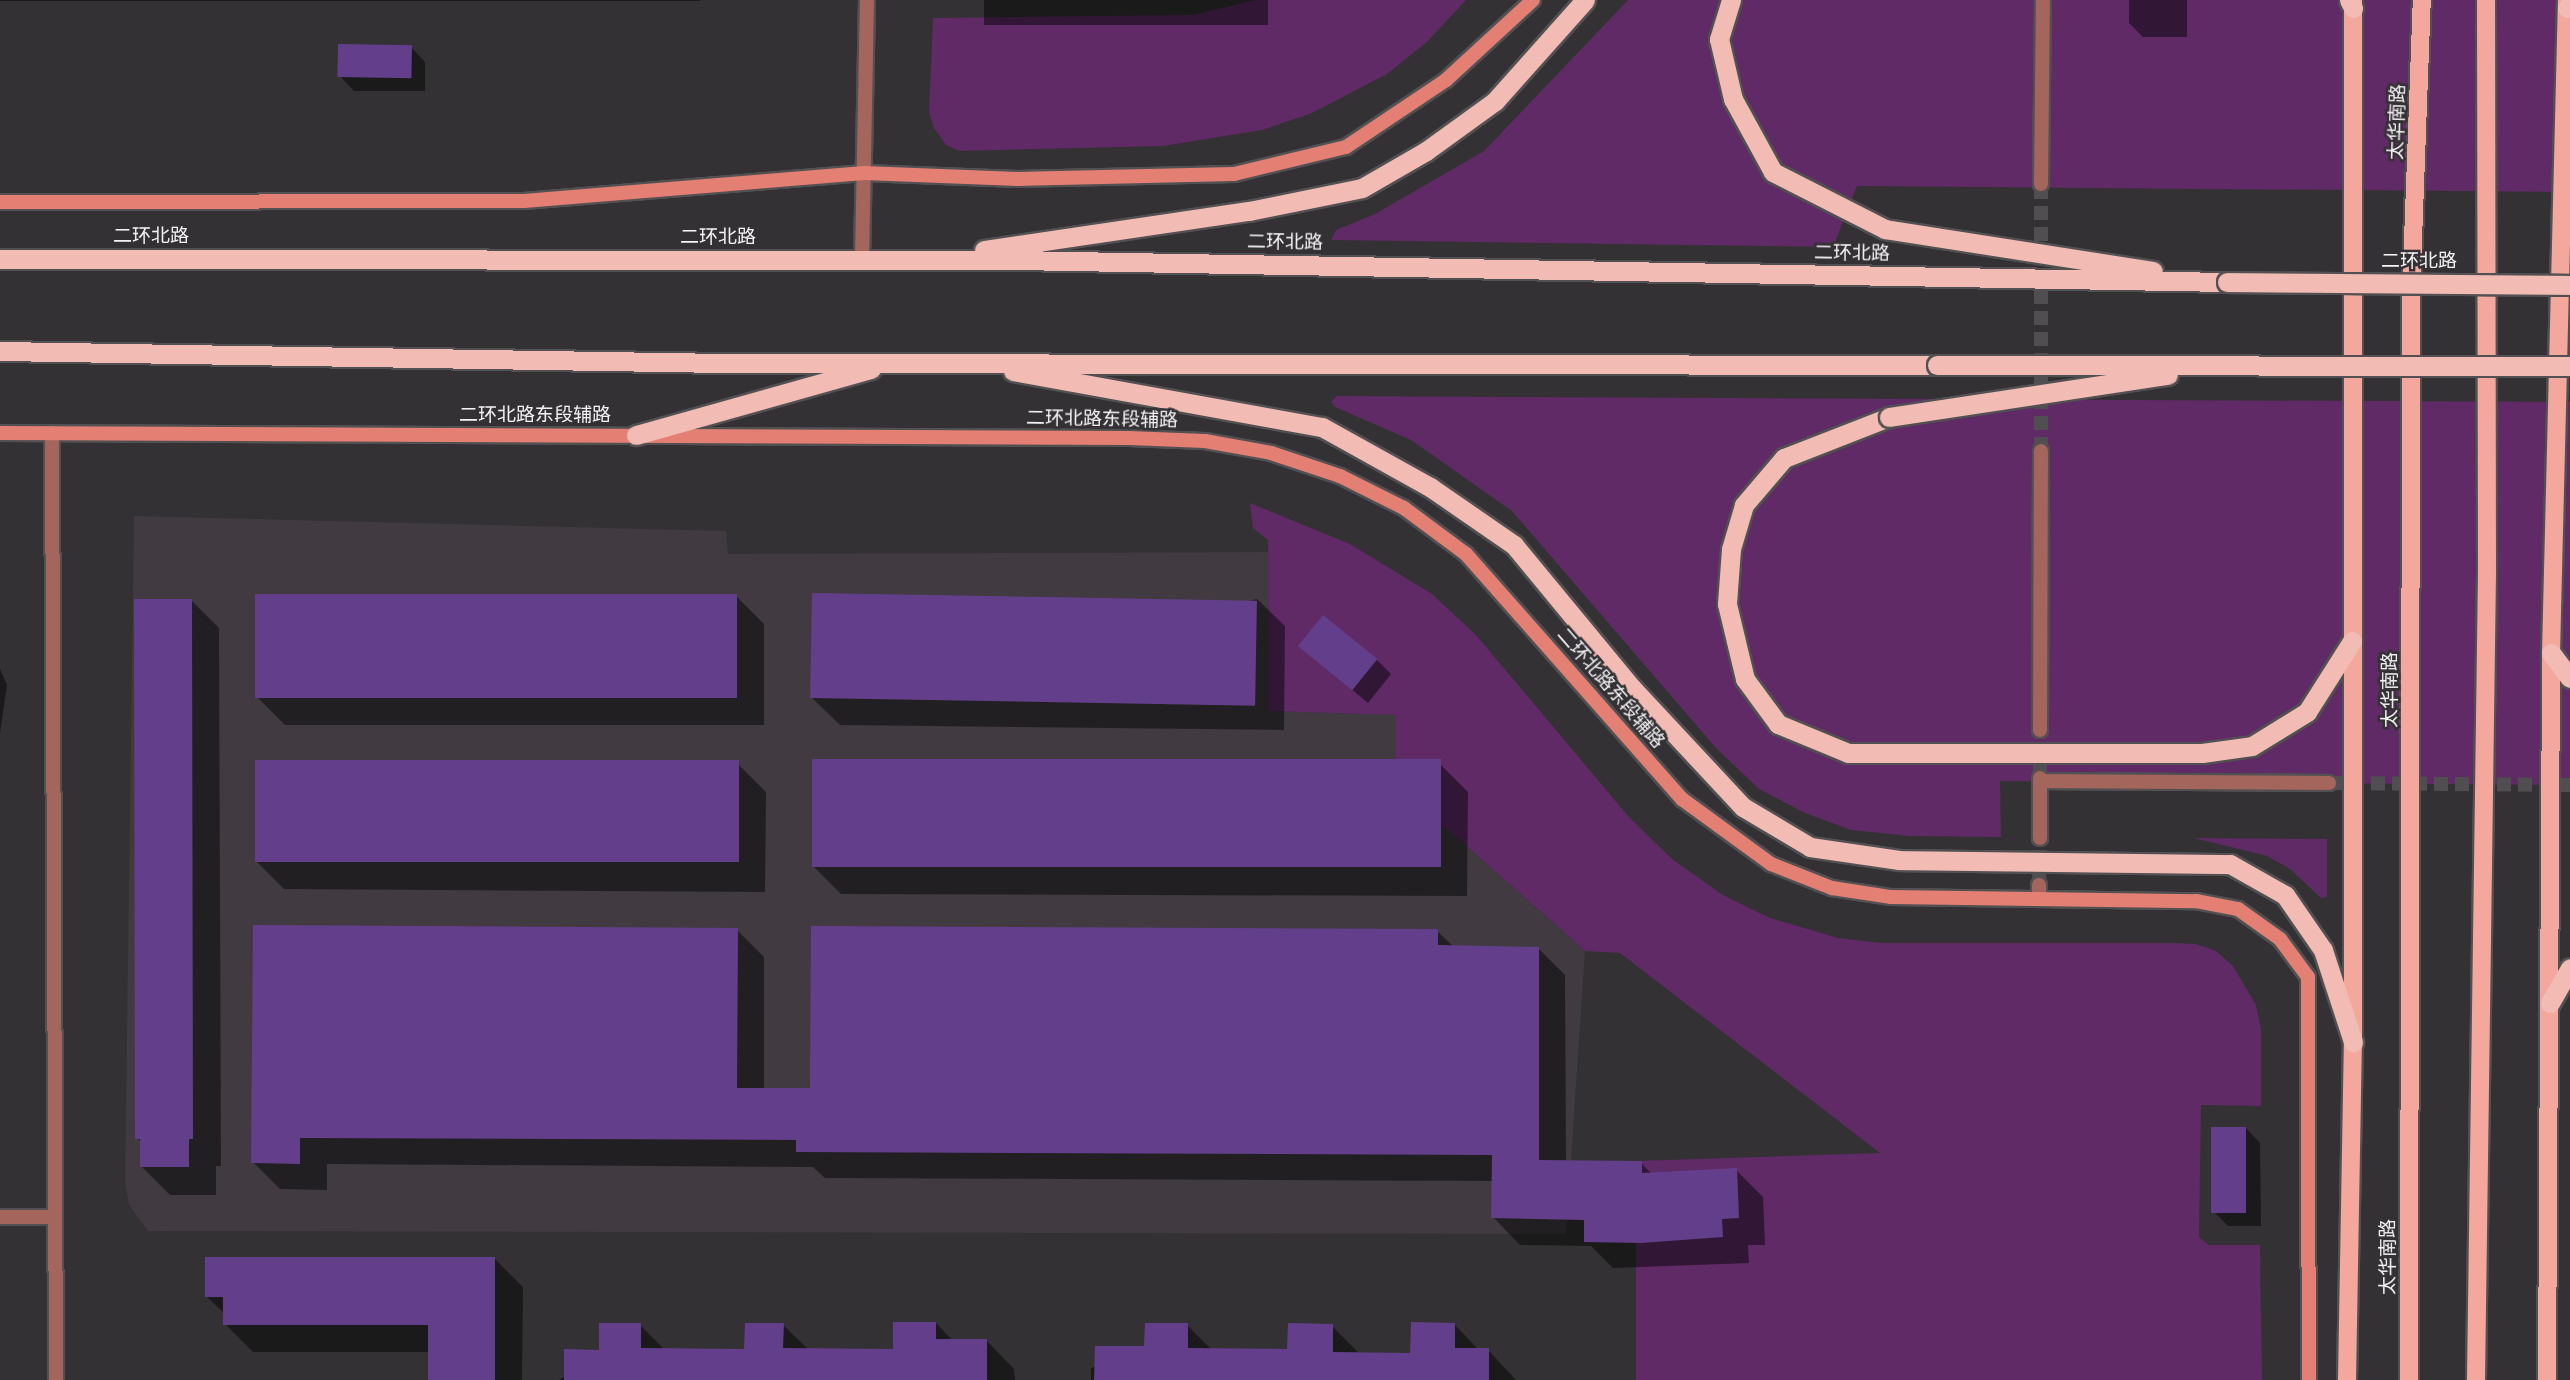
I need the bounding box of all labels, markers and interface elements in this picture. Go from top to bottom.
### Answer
street label: 太华南路 [2384,84,2410,160]
street label: 二环北路 [113,225,189,247]
street label: 二环北路 [680,226,756,248]
street label: 二环北路 [1247,230,1323,254]
street label: 二环北路 [1814,241,1890,265]
street label: 二环北路 [2381,250,2457,272]
street label: 二环北路东段辅路 [459,404,611,426]
street label: 二环北路东段辅路 [1026,406,1178,432]
street label: 二环北路东段辅路 [1553,623,1669,753]
street label: 太华南路 [2379,652,2401,728]
street label: 太华南路 [2377,1219,2399,1295]

